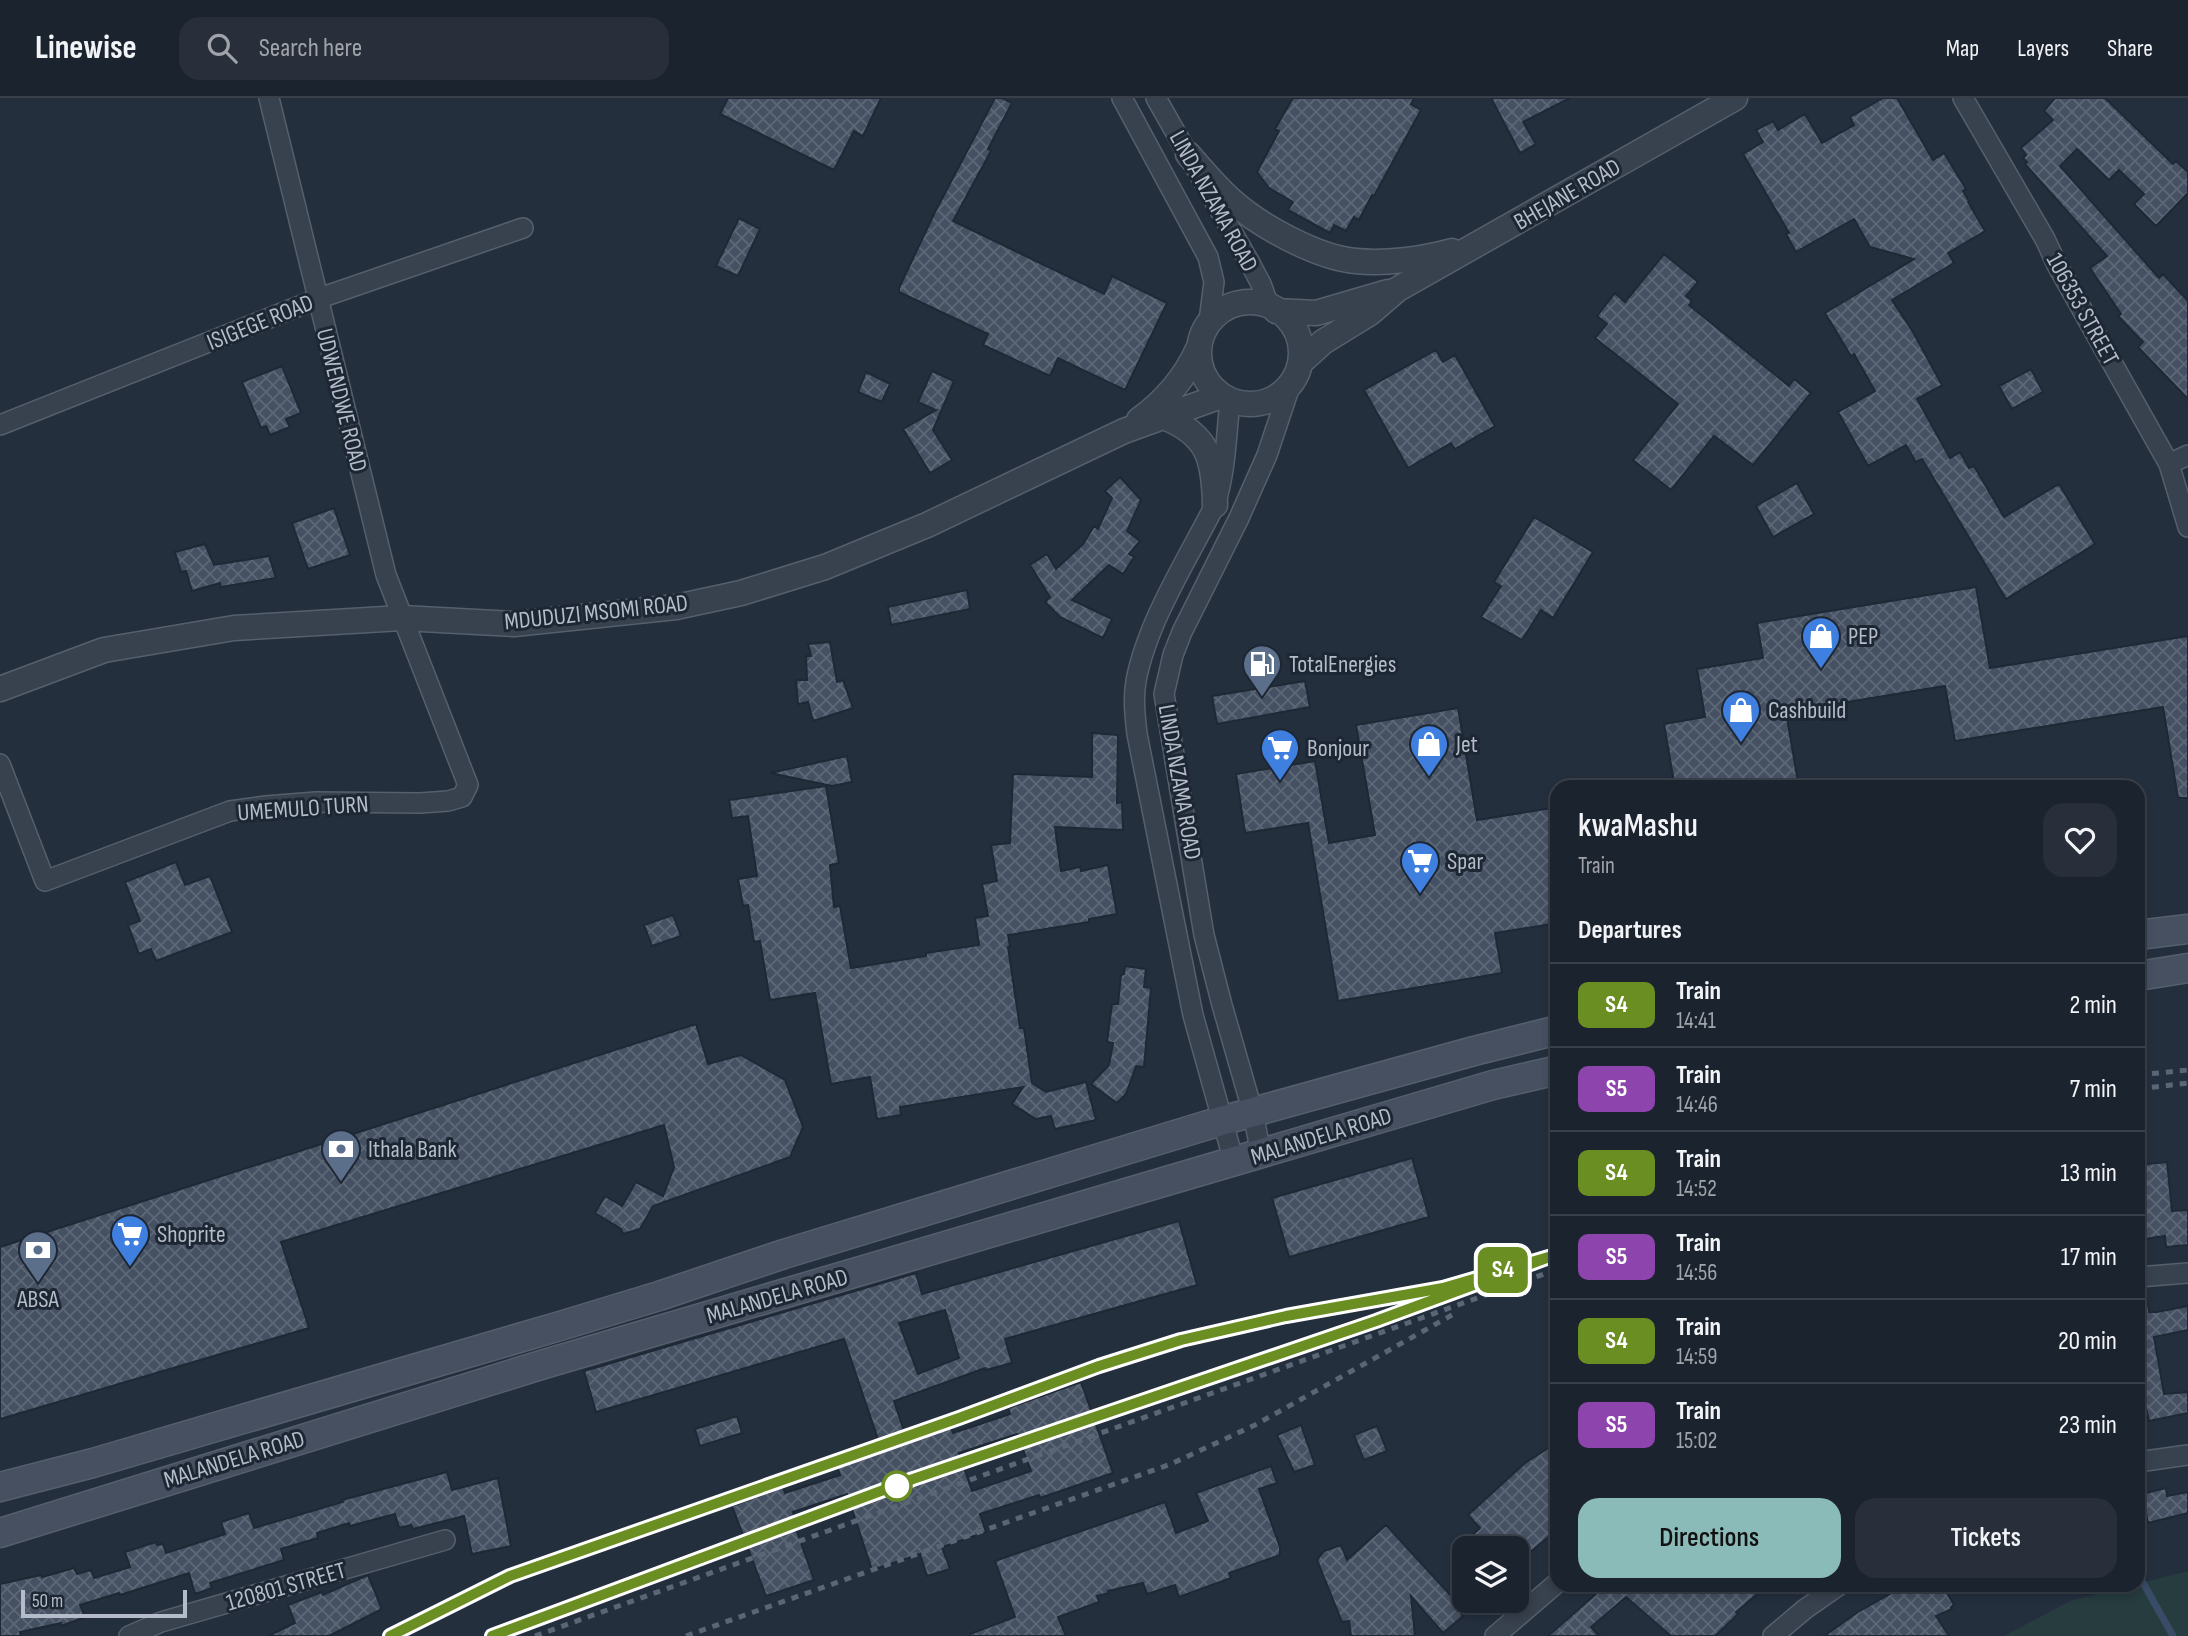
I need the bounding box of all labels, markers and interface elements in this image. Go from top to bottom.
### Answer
search box [179,17,669,80]
text: Linewise [35,28,137,68]
icon: search [203,29,241,67]
text: Search here [259,33,362,64]
text: Map [1946,34,1979,63]
text: Layers [2017,34,2069,63]
text: Share [2107,34,2153,63]
street label: LINDA NZAMA ROAD [1163,126,1264,277]
street label: BHEJANE ROAD [1509,152,1626,237]
street label: 106353 STREET [2040,248,2125,371]
street label: ISIGEGE ROAD [203,288,318,357]
street label: UDWENDWE ROAD [310,325,373,475]
street label: MDUDUZI MSOMI ROAD [503,588,689,637]
shop icon: PEP [1800,615,1842,670]
place label: PEP [1848,622,1878,651]
fuel station icon: TotalEnergies [1241,643,1283,698]
place label: TotalEnergies [1289,650,1396,679]
shop icon: Cashbuild [1720,689,1762,744]
place label: Cashbuild [1768,696,1846,725]
street label: LINDA NZAMA ROAD [1152,702,1207,862]
shop icon: Jet [1408,723,1450,778]
supermarket icon: Bonjour [1259,727,1301,782]
place label: Jet [1455,730,1478,759]
place label: Bonjour [1307,734,1369,763]
street label: UMEMULO TURN [237,789,370,828]
button: heart [2043,803,2117,877]
text: kwaMashu [1578,806,1698,846]
supermarket icon: Spar [1399,840,1441,895]
place label: Spar [1447,847,1483,876]
text: Train [1578,852,1615,880]
text: Departures [1578,915,1682,946]
text: Train [1676,976,1721,1007]
text: S4 [1605,990,1628,1019]
text: 2 min [2069,990,2117,1021]
text: 14:41 [1676,1007,1716,1035]
text: Train [1676,1060,1721,1091]
text: S5 [1606,1074,1627,1103]
text: 7 min [2070,1074,2117,1105]
text: 14:46 [1676,1091,1718,1119]
street label: MALANDELA ROAD [1247,1101,1395,1172]
bank icon: Ithala Bank [320,1128,362,1183]
place label: Ithala Bank [368,1135,457,1164]
text: Train [1676,1144,1721,1175]
text: S4 [1605,1158,1628,1187]
text: 13 min [2060,1158,2117,1189]
text: 14:52 [1676,1175,1717,1203]
supermarket icon: Shoprite [109,1213,151,1268]
place label: Shoprite [157,1220,226,1249]
text: Train [1676,1228,1721,1259]
bank icon: ABSA [17,1229,59,1284]
text: S5 [1606,1242,1627,1271]
text: 17 min [2061,1242,2117,1273]
line badge: S4 [1472,1247,1534,1293]
text: S4 [1492,1255,1514,1284]
text: 14:56 [1676,1259,1717,1287]
street label: MALANDELA ROAD [703,1262,851,1331]
place label: ABSA [16,1285,59,1314]
text: Train [1676,1312,1721,1343]
text: S4 [1605,1326,1628,1355]
text: 20 min [2058,1326,2117,1357]
text: 14:59 [1676,1343,1717,1371]
text: Train [1676,1396,1721,1427]
text: S5 [1606,1410,1627,1439]
text: 23 min [2059,1410,2117,1441]
street label: MALANDELA ROAD [160,1424,308,1495]
text: 15:02 [1676,1427,1717,1455]
unlabelled marker [882,1471,912,1501]
button: Directions [1578,1498,1841,1578]
button: Tickets [1855,1498,2117,1578]
map controls [1452,1536,1529,1613]
button: layers [1452,1536,1529,1613]
street label: 120801 STREET [223,1556,350,1617]
scale bar [21,1587,187,1619]
text: 50 m [32,1590,63,1613]

